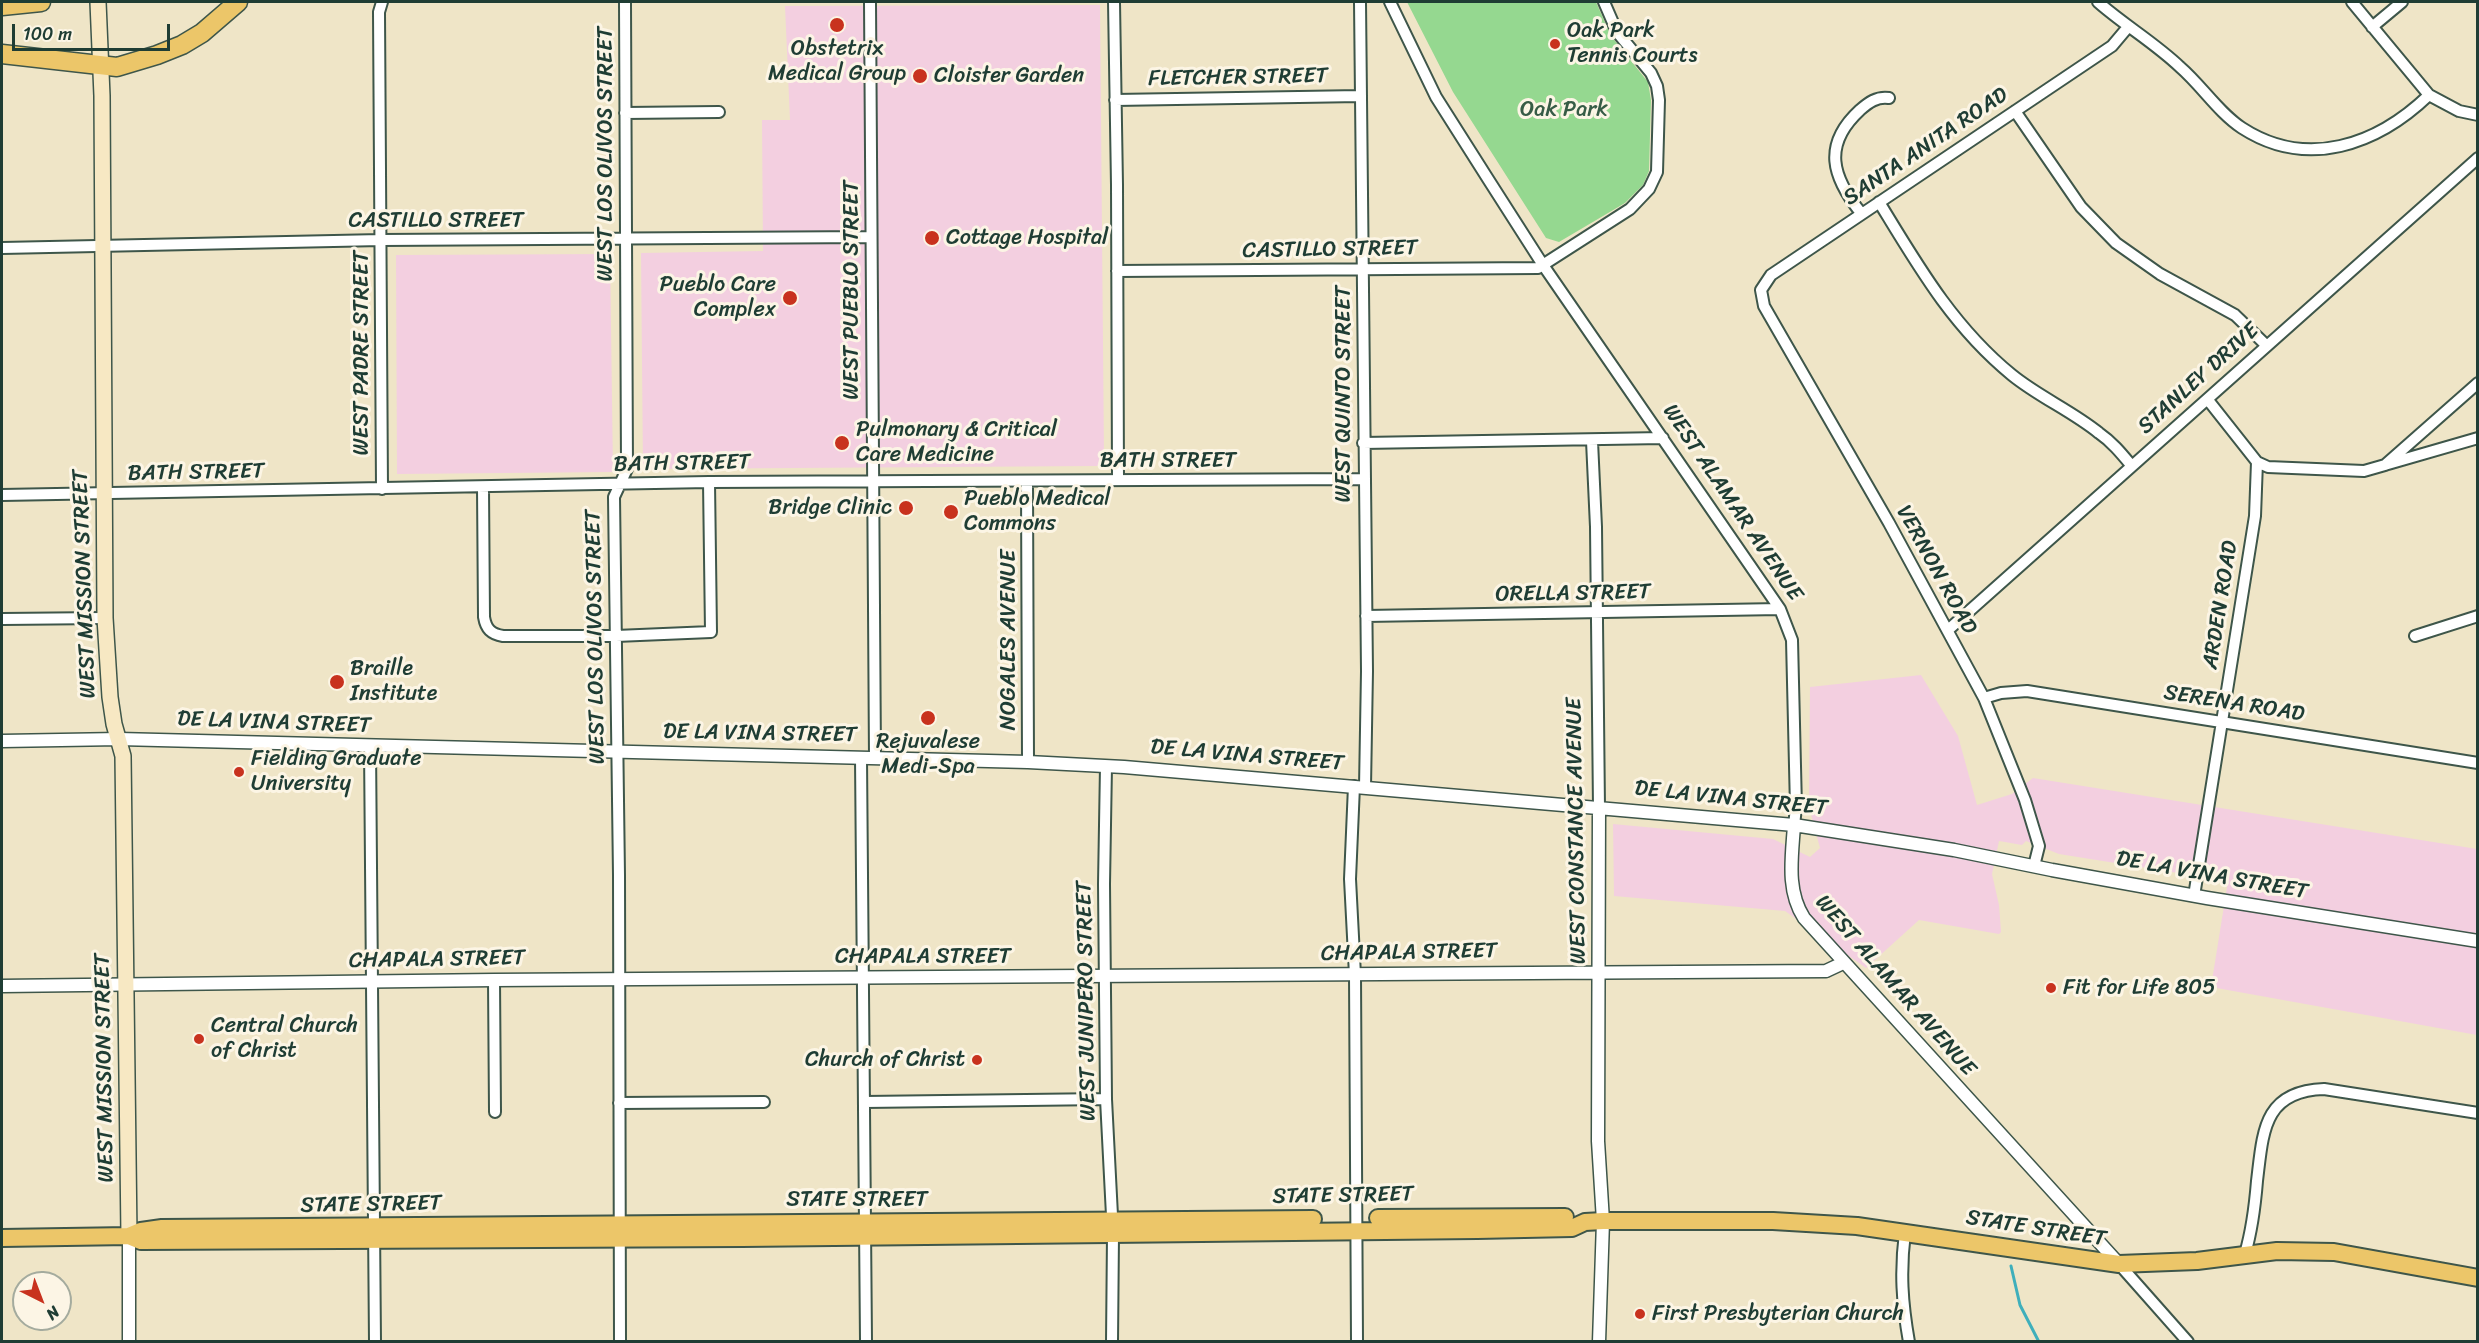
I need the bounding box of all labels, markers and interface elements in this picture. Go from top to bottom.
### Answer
scale bar [15,12,172,50]
marker: Obstetrix Medical Group [828,16,846,34]
text: 100 m [23,18,72,50]
place label: Oak Park Tennis Courts [1567,18,1697,70]
street label: WEST LOS OLIVOS STREET [593,27,619,281]
place label: Obstetrix Medical Group [768,36,906,88]
marker: Oak Park Tennis Courts [1548,37,1562,51]
place label: Cloister Garden [934,63,1084,89]
street label: FLETCHER STREET [1148,63,1328,93]
marker: Cloister Garden [911,67,929,85]
street label: SANTA ANITA ROAD [1839,82,2013,212]
park label: Oak Park [1520,97,1608,123]
street label: WEST PUEBLO STREET [839,180,865,400]
street label: CASTILLO STREET [348,208,524,234]
place label: Cottage Hospital [946,225,1108,251]
marker: Cottage Hospital [923,229,941,247]
street label: CASTILLO STREET [1242,235,1418,265]
street label: WEST PADRE STREET [349,251,375,455]
place label: Pueblo Care Complex [659,272,776,324]
street label: WEST QUINTO STREET [1331,286,1357,502]
marker: Pueblo Care Complex [781,289,799,307]
street label: STANLEY DRIVE [2133,318,2265,440]
street label: WEST ALAMAR AVENUE [1656,400,1808,606]
place label: Pulmonary & Critical Care Medicine [856,417,1057,469]
marker: Pulmonary & Critical Care Medicine [833,434,851,452]
street label: BATH STREET [1100,448,1236,474]
street label: BATH STREET [614,450,750,478]
street label: BATH STREET [128,459,264,487]
street label: WEST MISSION STREET [68,469,102,699]
place label: Pueblo Medical Commons [964,486,1111,538]
place label: Bridge Clinic [768,495,892,521]
marker: Bridge Clinic [897,499,915,517]
street label: VERNON ROAD [1890,501,1982,639]
marker: Pueblo Medical Commons [942,503,960,521]
street label: WEST LOS OLIVOS STREET [581,509,611,765]
street label: ARDEN ROAD [2198,539,2244,671]
street label: NOGALES AVENUE [996,550,1022,730]
street label: ORELLA STREET [1495,579,1651,609]
place label: Braille Institute [350,656,437,708]
marker: Braille Institute [328,673,346,691]
street label: SERENA ROAD [2162,680,2306,728]
street label: WEST CONSTANCE AVENUE [1561,697,1593,965]
street label: DE LA VINA STREET [177,706,371,740]
marker: Rejuvalese Medi-Spa [919,709,937,727]
street label: DE LA VINA STREET [663,719,857,749]
place label: Rejuvalese Medi-Spa [876,729,980,780]
street label: DE LA VINA STREET [1149,734,1345,778]
place label: Fielding Graduate University [251,746,421,798]
marker: Fielding Graduate University [232,765,246,779]
street label: DE LA VINA STREET [1633,776,1829,822]
street label: DE LA VINA STREET [2114,846,2310,906]
street label: WEST JUNIPERO STREET [1072,881,1102,1121]
street label: WEST ALAMAR AVENUE [1809,890,1981,1082]
street label: CHAPALA STREET [1321,938,1497,968]
street label: CHAPALA STREET [835,944,1011,970]
street label: CHAPALA STREET [349,945,525,975]
street label: WEST MISSION STREET [90,953,120,1183]
place label: Fit for Life 805 [2063,975,2216,1001]
marker: Fit for Life 805 [2044,981,2058,995]
place label: Central Church of Christ [211,1013,358,1064]
marker: Central Church of Christ [192,1032,206,1046]
place label: Church of Christ [805,1047,965,1073]
marker: Church of Christ [970,1053,984,1067]
street label: STATE STREET [1272,1182,1414,1210]
street label: STATE STREET [786,1187,928,1213]
street label: STATE STREET [300,1191,442,1219]
street label: STATE STREET [1964,1205,2108,1253]
north arrow [12,1271,72,1331]
text: N [39,1299,67,1328]
place label: First Presbyterian Church [1652,1301,1904,1327]
marker: First Presbyterian Church [1633,1307,1647,1321]

